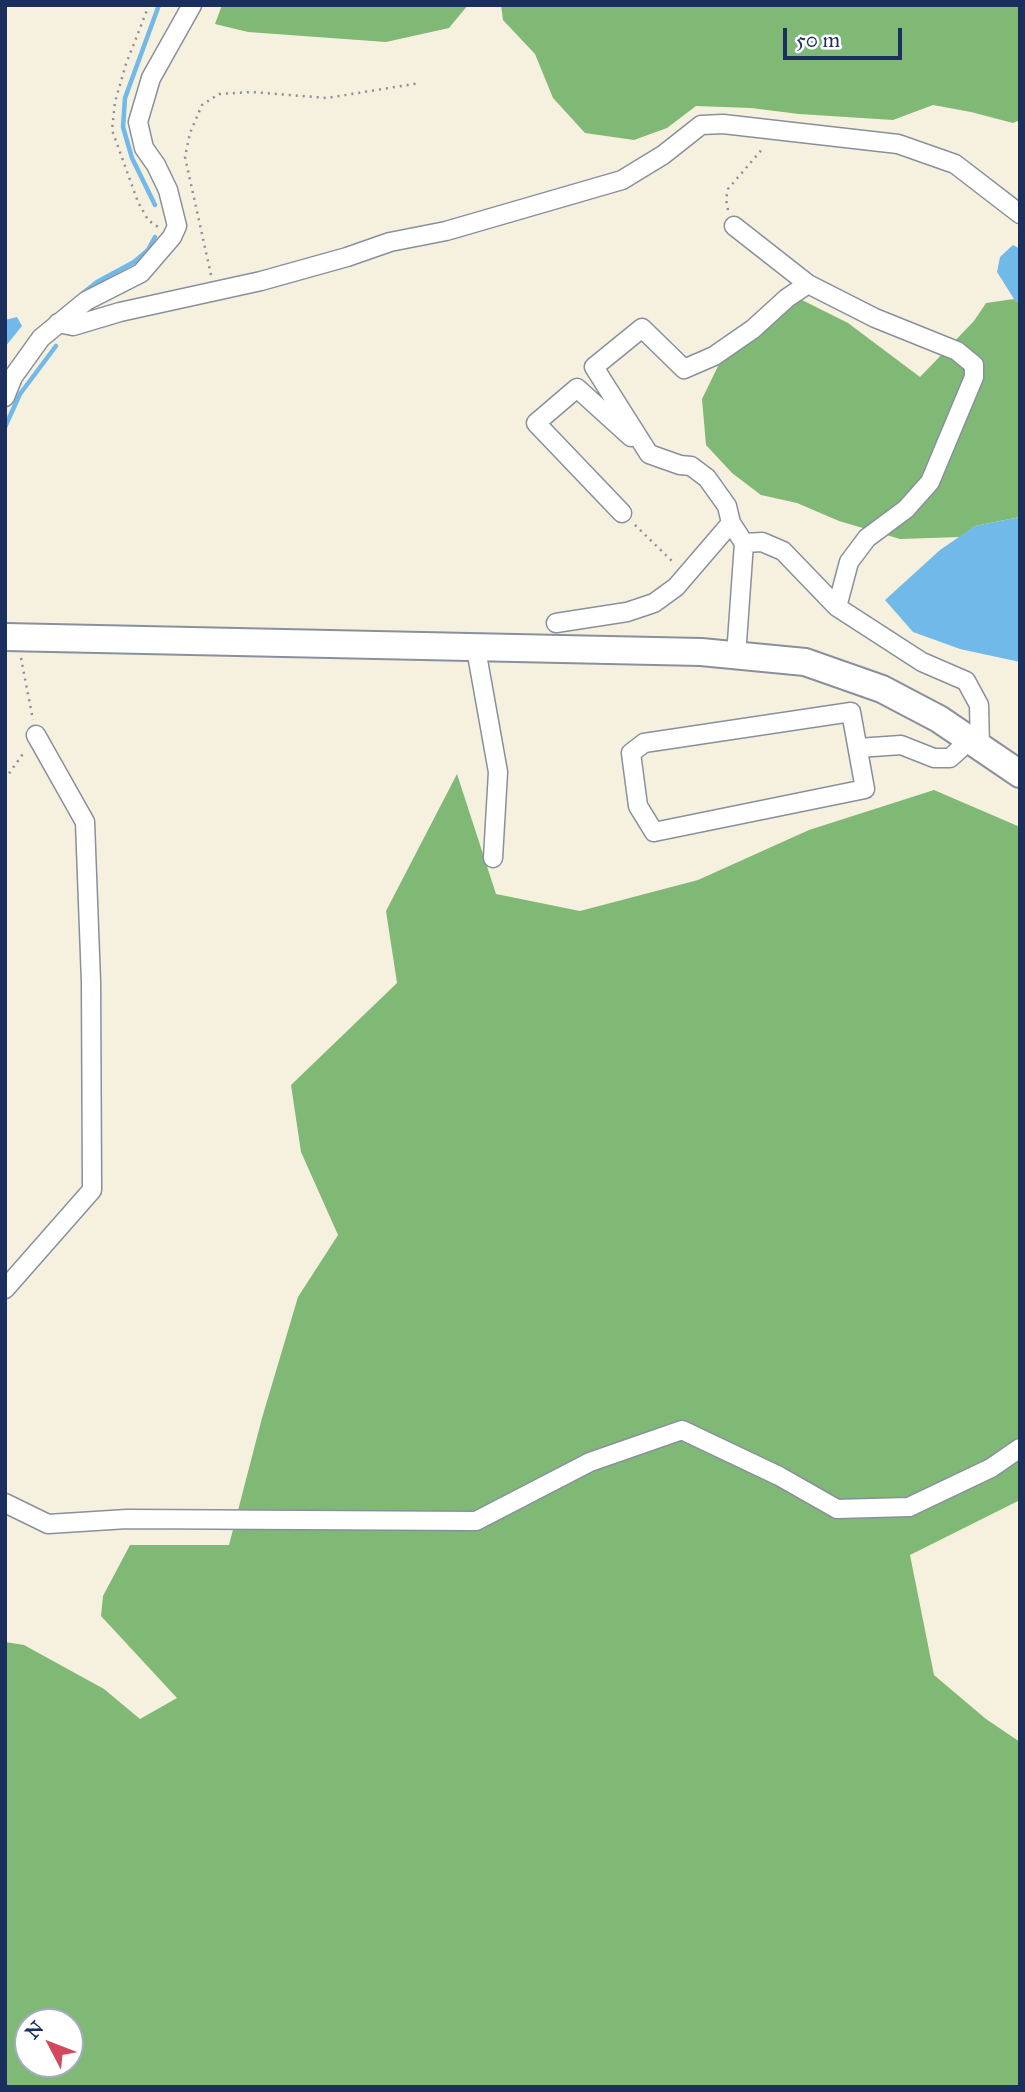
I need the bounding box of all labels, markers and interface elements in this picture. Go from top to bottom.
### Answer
scale bar [787,14,906,58]
text: 50 m [796,27,840,53]
north arrow [14,2008,84,2078]
text: N [21,2016,48,2044]

